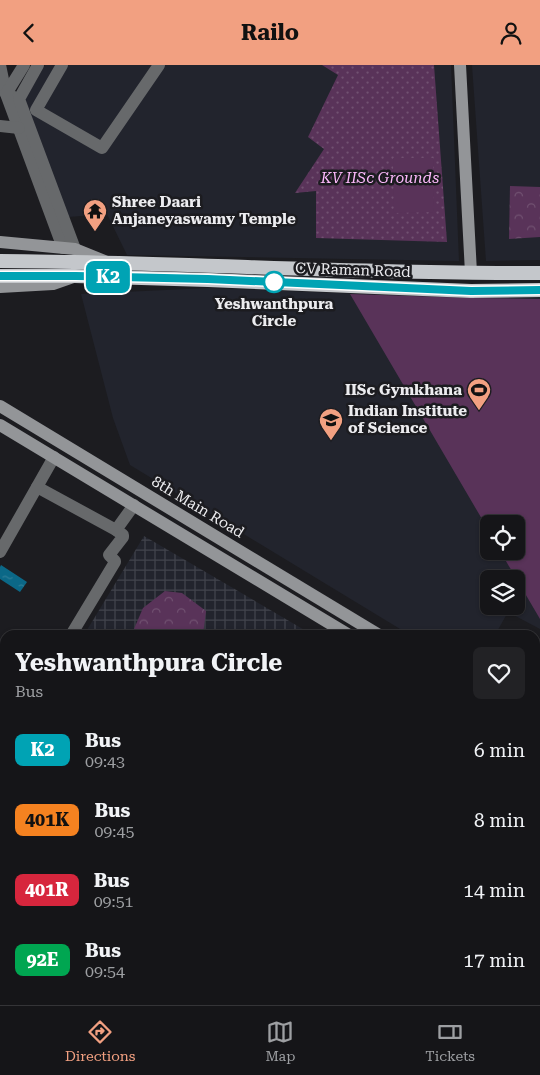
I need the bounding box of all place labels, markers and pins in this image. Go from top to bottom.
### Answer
place label: Shree Daari Anjaneyaswamy Temple [112,193,296,228]
temple icon: Shree Daari Anjaneyaswamy Temple [82,198,108,232]
marker: Yeshwanthpura Circle [263,271,285,293]
place label: Yeshwanthpura Circle [215,295,334,330]
sports icon: IISc Gymkhana [466,377,492,411]
place label: IISc Gymkhana [345,381,462,399]
place label: Indian Institute of Science [348,402,467,437]
school or university icon: Indian Institute of Science [318,407,344,441]

